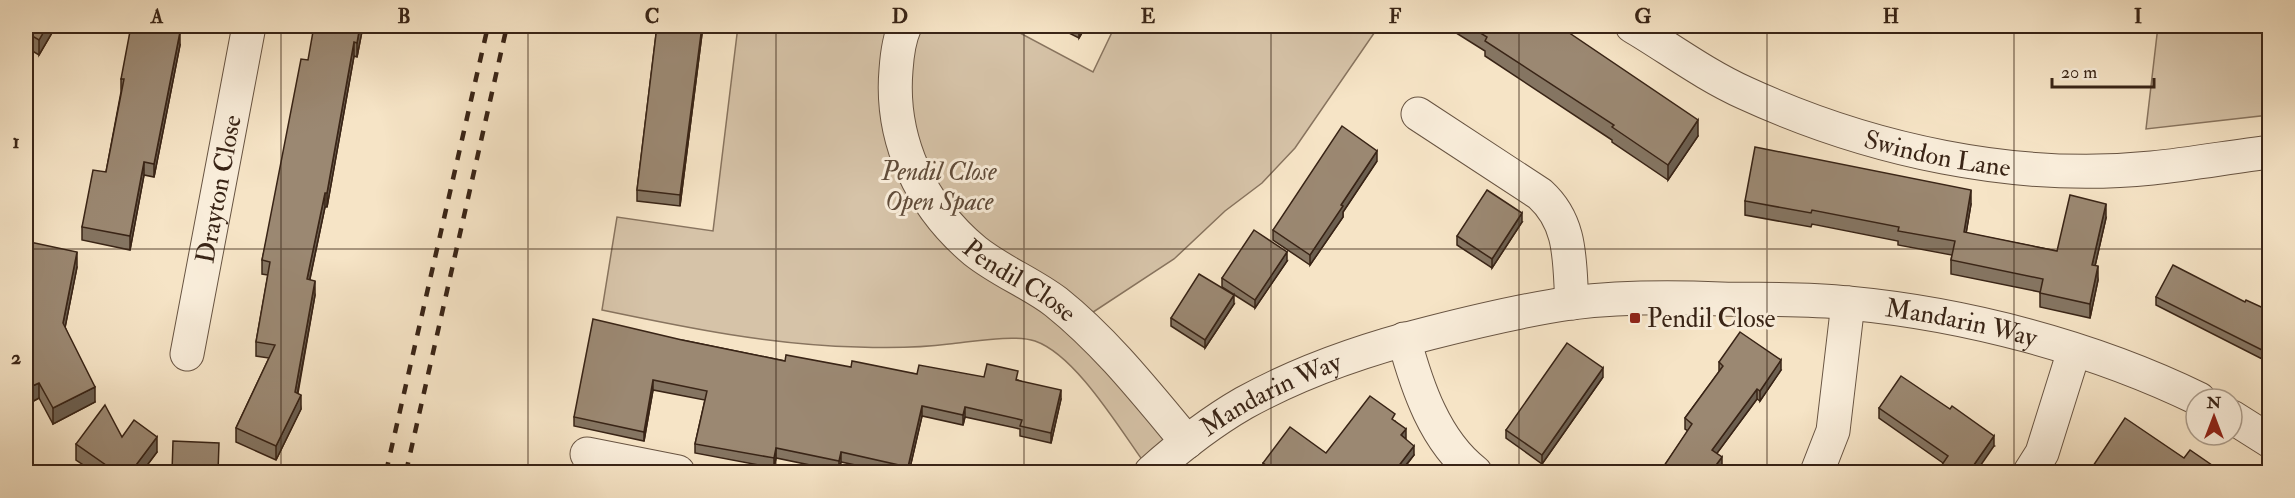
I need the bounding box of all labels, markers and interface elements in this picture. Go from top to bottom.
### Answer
text: A [150,4,164,29]
text: B [397,4,411,29]
text: C [645,4,659,29]
text: D [892,4,908,29]
text: E [1141,4,1156,29]
text: F [1389,4,1402,29]
text: G [1635,4,1652,29]
text: H [1883,4,1899,29]
text: I [2134,4,2142,29]
scale bar [2052,51,2154,89]
text: 20 m [2061,61,2097,84]
street label: Drayton Close [189,112,249,266]
street label: Swindon Lane [1860,124,2012,184]
text: 1 [12,129,20,154]
park label: Pendil Close Open Space [880,156,997,218]
street label: Pendil Close [956,233,1083,329]
street label: Mandarin Way [1883,292,2041,355]
place label: Pendil Close [1647,303,1776,335]
marker: Pendil Close [1628,311,1642,325]
text: 2 [11,345,21,370]
street label: Mandarin Way [1194,346,1346,444]
north arrow [2184,387,2244,447]
text: N [2206,393,2222,413]

